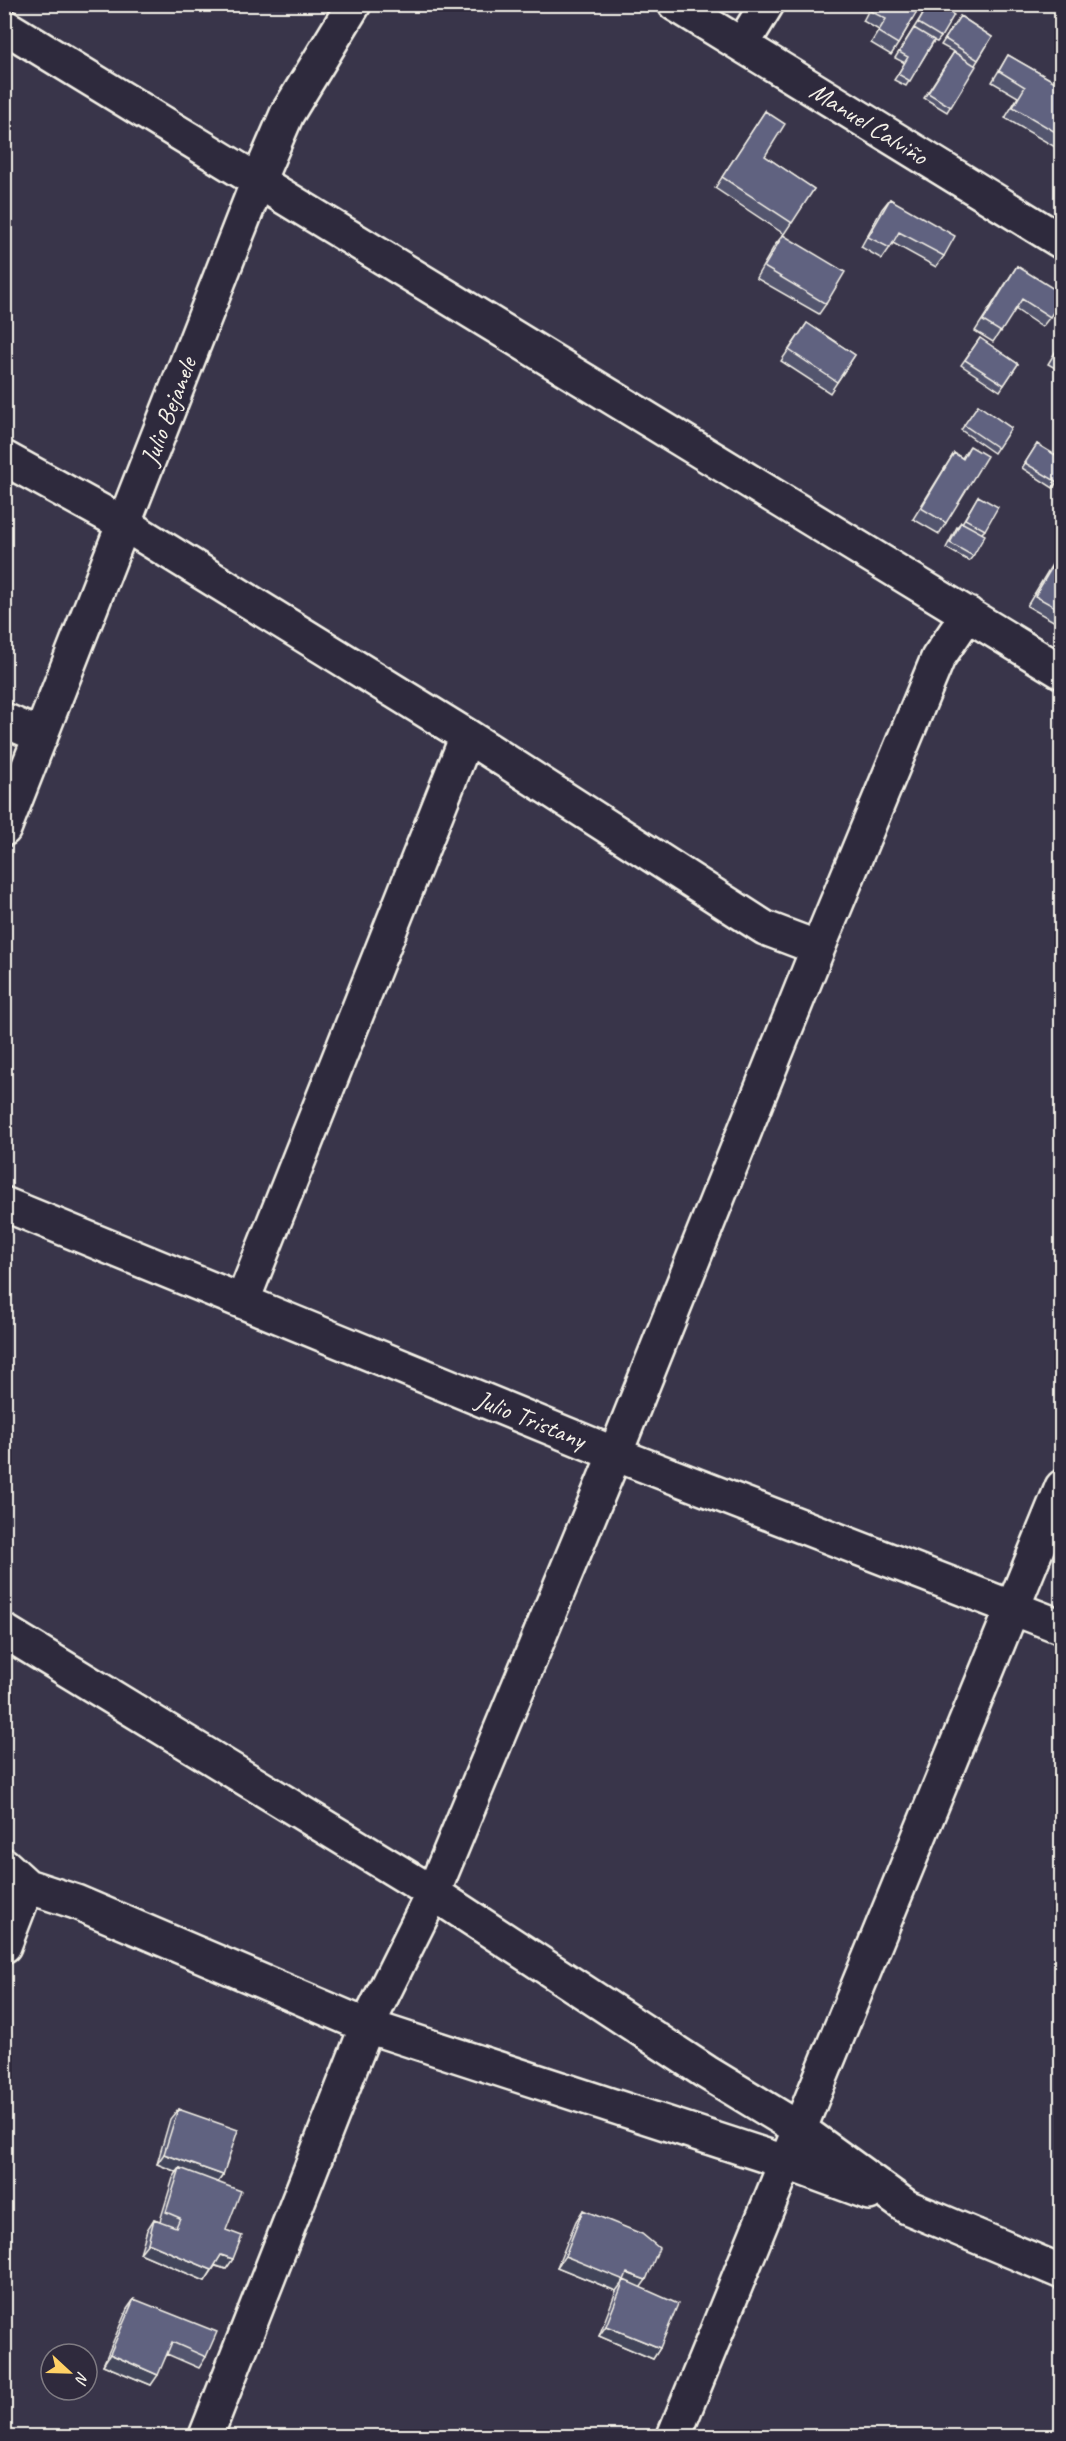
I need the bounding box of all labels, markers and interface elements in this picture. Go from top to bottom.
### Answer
street label: Manuel Calviño [804,74,935,174]
street label: Julio Bejanele [132,350,205,471]
street label: Julio Tristany [469,1382,592,1457]
north arrow [39,2342,99,2402]
text: N [70,2369,93,2388]

